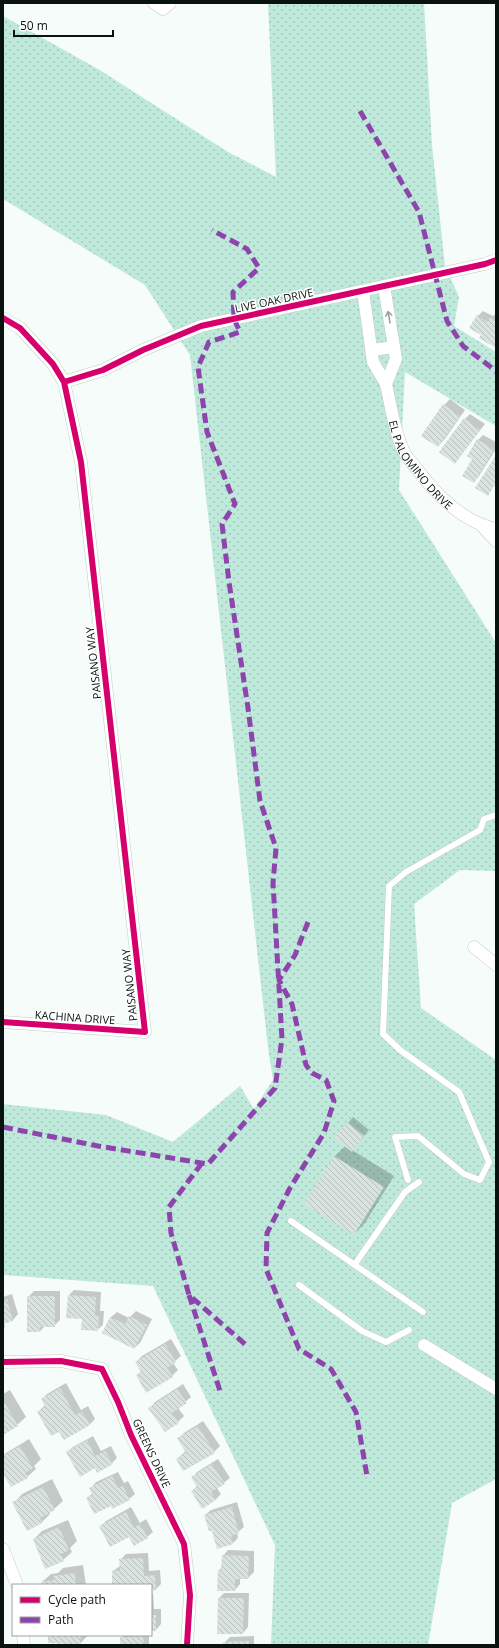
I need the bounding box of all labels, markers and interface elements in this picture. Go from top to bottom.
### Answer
scale bar [14,12,113,38]
text: 50 m [20,17,48,34]
street label: LIVE OAK DRIVE [233,284,315,316]
one-way arrow [385,310,393,323]
street label: EL PALOMINO DRIVE [386,419,456,512]
street label: PAISANO WAY [82,625,104,700]
street label: PAISANO WAY [118,947,140,1022]
street label: KACHINA DRIVE [34,1007,116,1027]
street label: GREENS DRIVE [129,1416,175,1490]
legend [12,1584,152,1636]
text: Cycle path [48,1591,106,1608]
text: Path [48,1611,74,1628]

